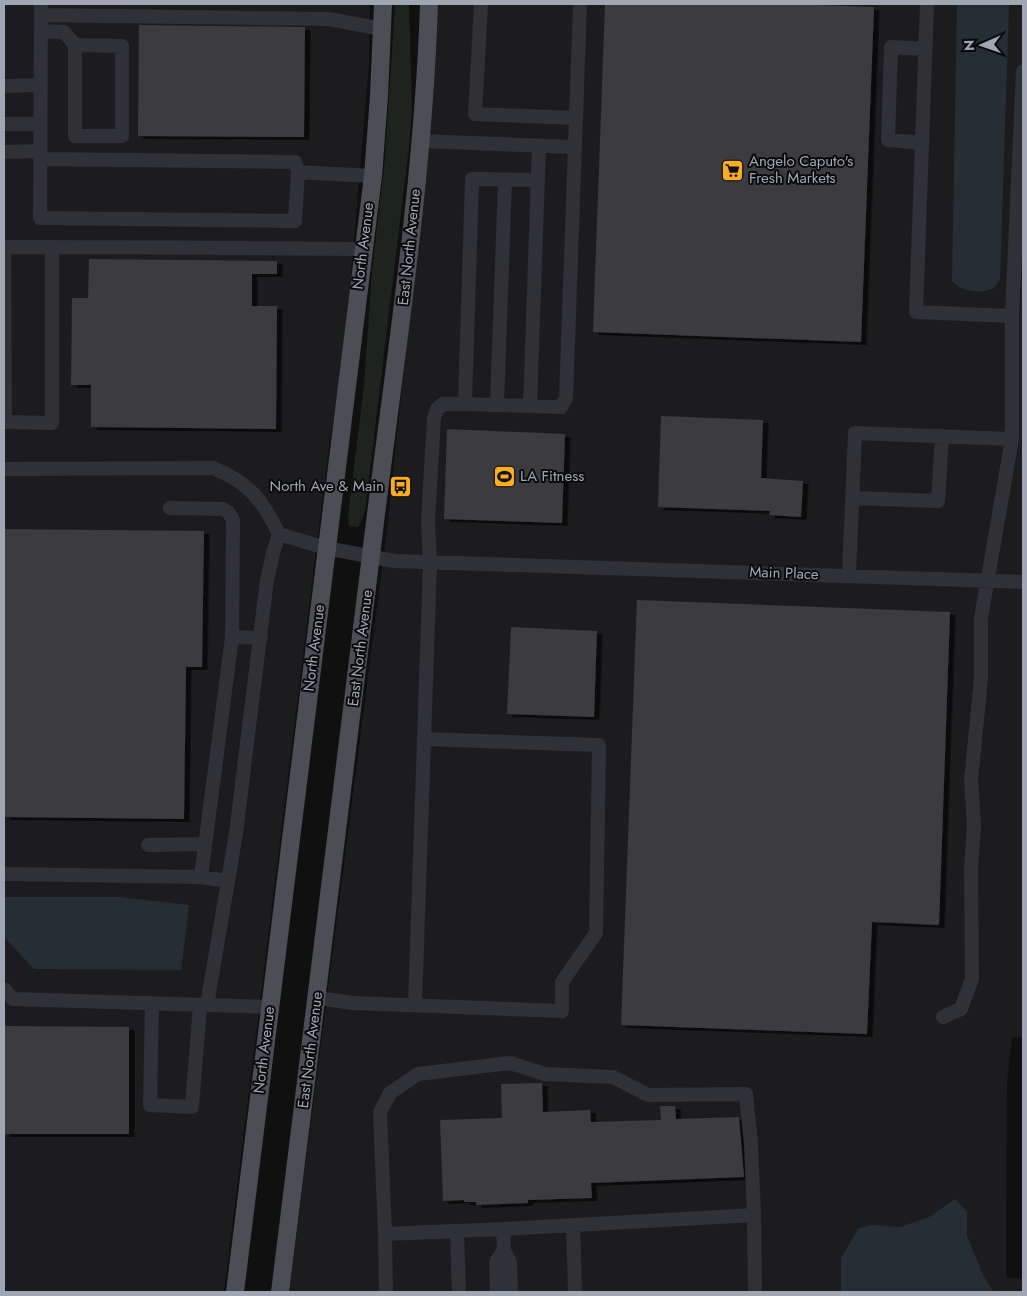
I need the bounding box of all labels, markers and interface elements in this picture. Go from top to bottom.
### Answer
north arrow [957,20,1007,70]
text: N [959,40,979,51]
place label: Angelo Caputo's Fresh Markets [749,150,853,189]
supermarket icon: Angelo Caputo's Fresh Markets [721,158,745,182]
street label: East North Avenue [392,187,426,306]
street label: North Avenue [347,201,379,291]
sports icon: LA Fitness [492,464,516,488]
place label: LA Fitness [520,465,584,487]
bus stop icon: North Ave & Main [388,474,412,498]
place label: North Ave & Main [270,475,384,497]
street label: Main Place [749,561,819,585]
street label: East North Avenue [342,588,378,708]
street label: North Avenue [298,603,330,693]
street label: East North Avenue [292,990,328,1110]
street label: North Avenue [248,1005,280,1095]

